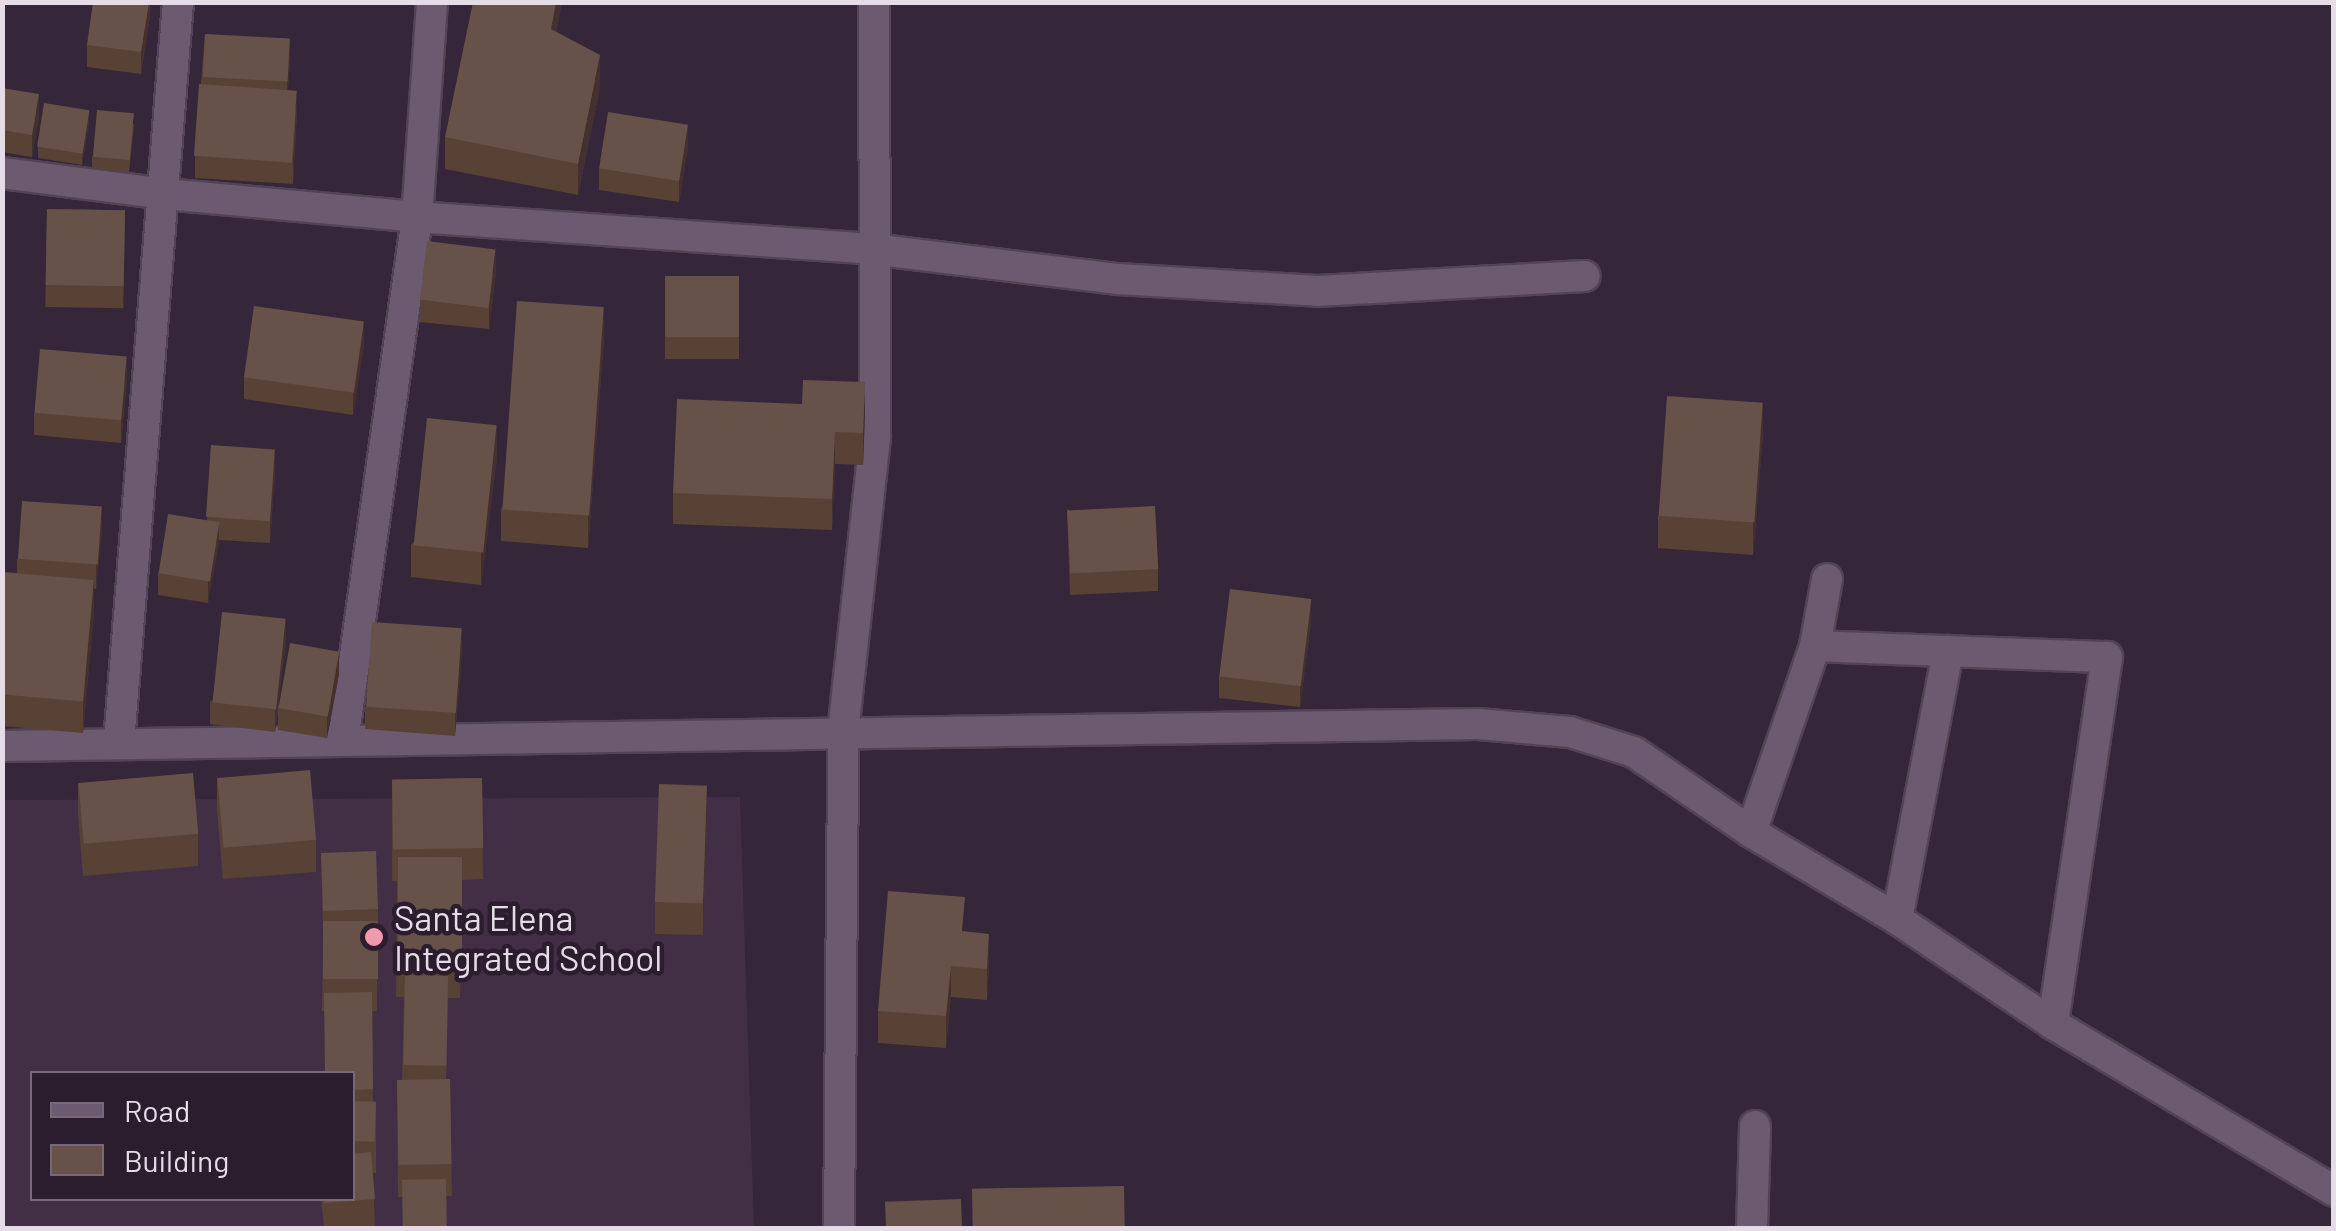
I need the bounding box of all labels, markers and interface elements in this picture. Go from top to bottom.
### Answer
place label: Santa Elena Integrated School [394,896,662,978]
marker: Santa Elena Integrated School [363,926,385,948]
legend [30,1071,355,1201]
text: Road [124,1092,190,1128]
text: Building [124,1142,229,1178]

